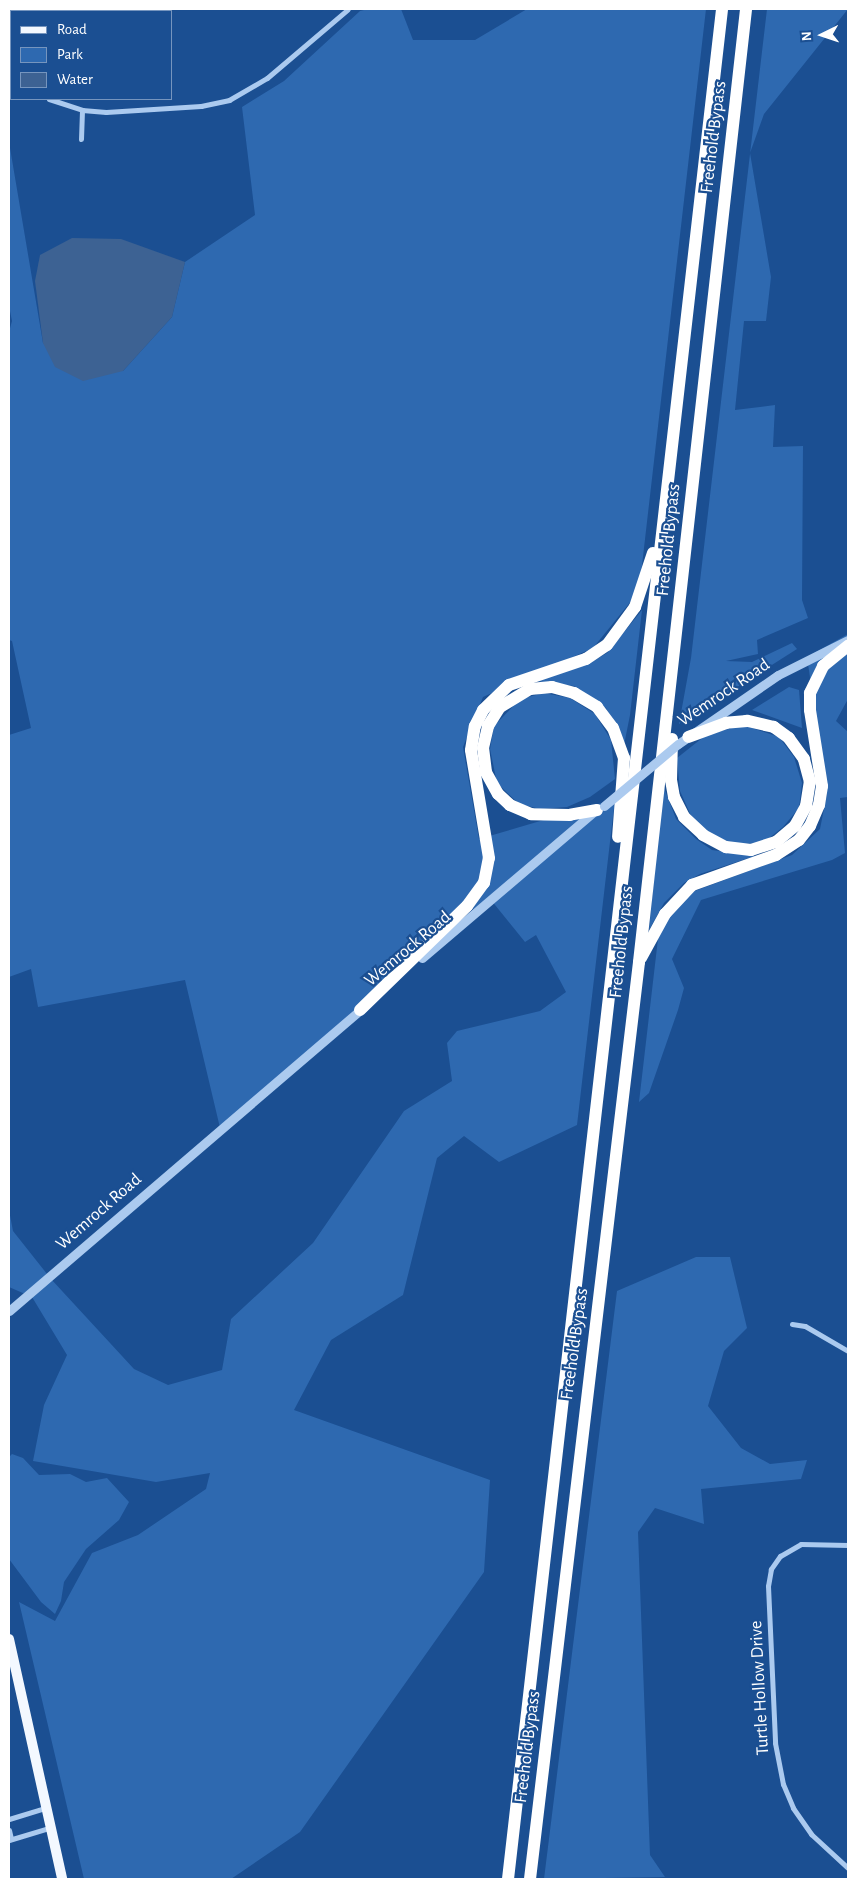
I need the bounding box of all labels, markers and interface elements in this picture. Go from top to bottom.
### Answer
legend [10,10,172,100]
north arrow [797,10,847,60]
text: Road [57,22,87,37]
text: N [800,31,814,41]
text: Park [57,47,83,62]
text: Water [57,72,93,87]
street label: Freehold Bypass [696,80,732,194]
street label: Freehold Bypass [652,483,686,597]
street label: Wemrock Road [674,654,774,732]
street label: Freehold Bypass [605,885,639,999]
street label: Wemrock Road [360,907,456,991]
street label: Wemrock Road [52,1169,146,1255]
street label: Freehold Bypass [556,1287,594,1401]
street label: Turtle Hollow Drive [746,1620,774,1756]
street label: Freehold Bypass [510,1690,546,1804]

